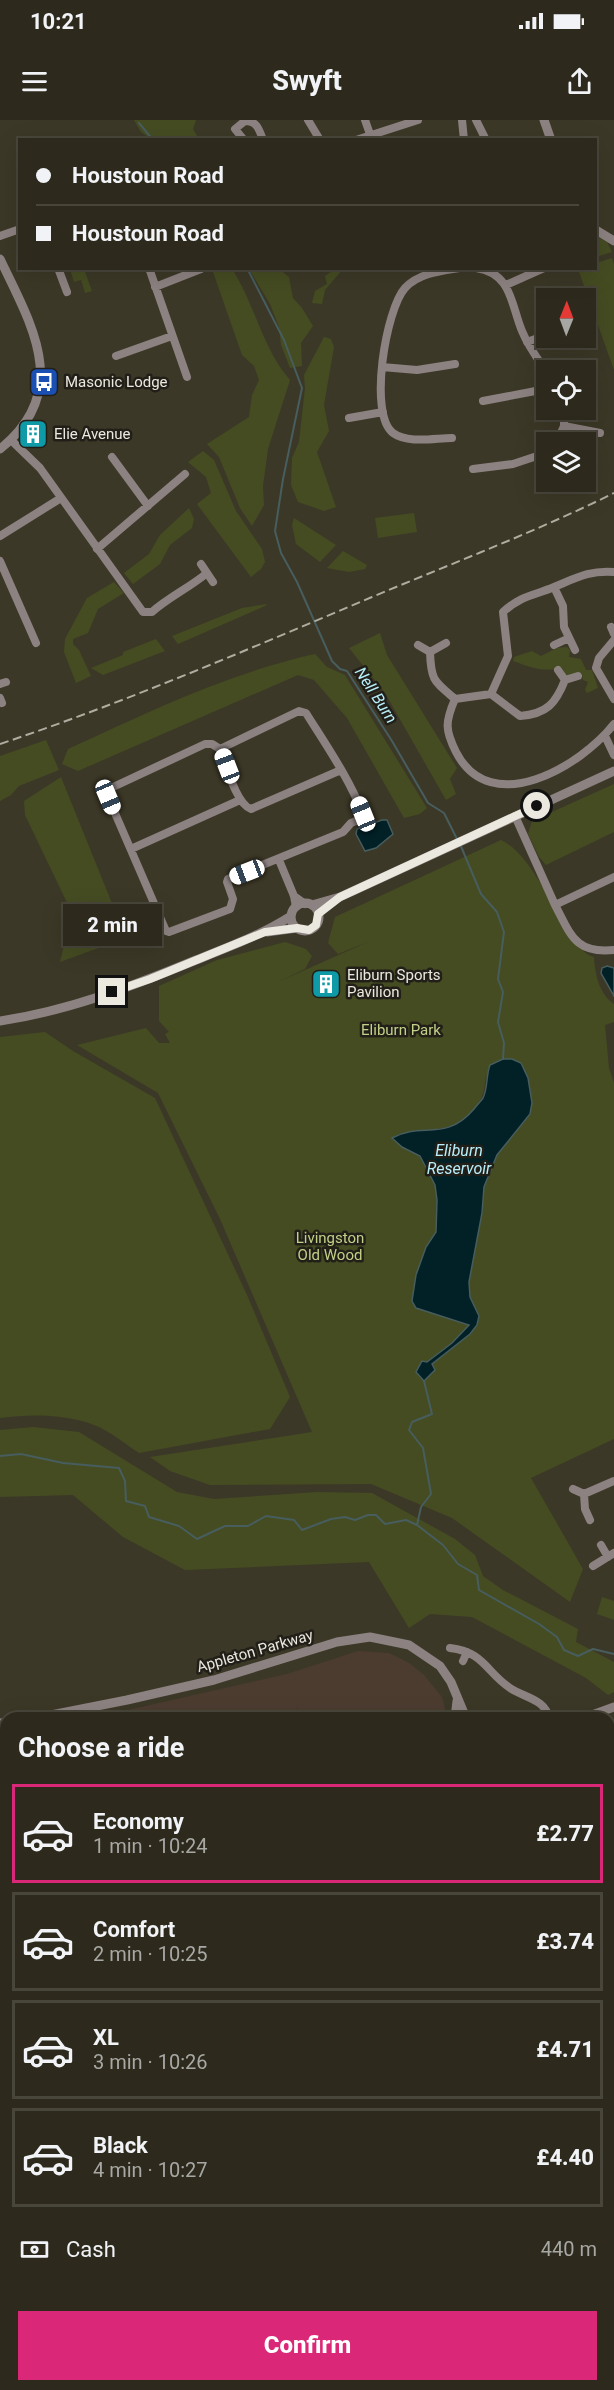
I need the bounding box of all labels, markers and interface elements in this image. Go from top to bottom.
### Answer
text: 10:21 [30,9,87,34]
icon: menu [18,65,51,98]
text: Swyft [272,65,342,97]
icon: share [563,65,596,98]
text: Houstoun Road [72,163,224,188]
text: Houstoun Road [72,221,224,246]
north arrow [536,288,596,348]
map controls [536,288,596,492]
button: locate [536,360,596,420]
bus stop icon: Masonic Lodge [28,366,60,398]
place label: Masonic Lodge [65,373,168,391]
building icon: Elie Avenue [17,418,49,450]
place label: Elie Avenue [54,425,131,443]
button: layers [536,432,596,492]
water label: Nell Burn [351,663,401,727]
car [212,746,242,786]
car [93,777,123,817]
route start [523,792,550,819]
car [348,794,378,834]
car [227,857,267,887]
callout: 2 min [63,905,162,947]
text: 2 min [87,913,138,937]
place label: Eliburn Sports Pavilion [347,966,441,1001]
building icon: Eliburn Sports Pavilion [310,968,342,1000]
route end [98,978,125,1005]
park label: Eliburn Park [361,1021,441,1039]
water label: Eliburn Reservoir [427,1141,492,1178]
park label: Livingston Old Wood [296,1229,364,1264]
street label: Appleton Parkway [195,1626,315,1676]
text: Choose a ride [18,1732,184,1764]
icon: car [21,1807,75,1861]
text: Economy [93,1809,184,1834]
text: £2.77 [536,1821,594,1846]
text: 1 min · 10:24 [93,1834,208,1858]
icon: car [21,1915,75,1969]
text: Comfort [93,1917,175,1942]
text: £3.74 [536,1929,594,1954]
text: 2 min · 10:25 [93,1942,208,1966]
icon: car [21,2023,75,2077]
text: XL [93,2025,119,2050]
text: £4.71 [536,2037,594,2062]
text: 3 min · 10:26 [93,2050,208,2074]
icon: car [21,2131,75,2185]
text: Black [93,2133,148,2158]
text: £4.40 [536,2145,594,2170]
text: 4 min · 10:27 [93,2158,208,2182]
icon: cash [18,2233,51,2266]
text: Cash [66,2237,116,2262]
text: 440 m [541,2237,597,2261]
button: Confirm [18,2311,597,2380]

